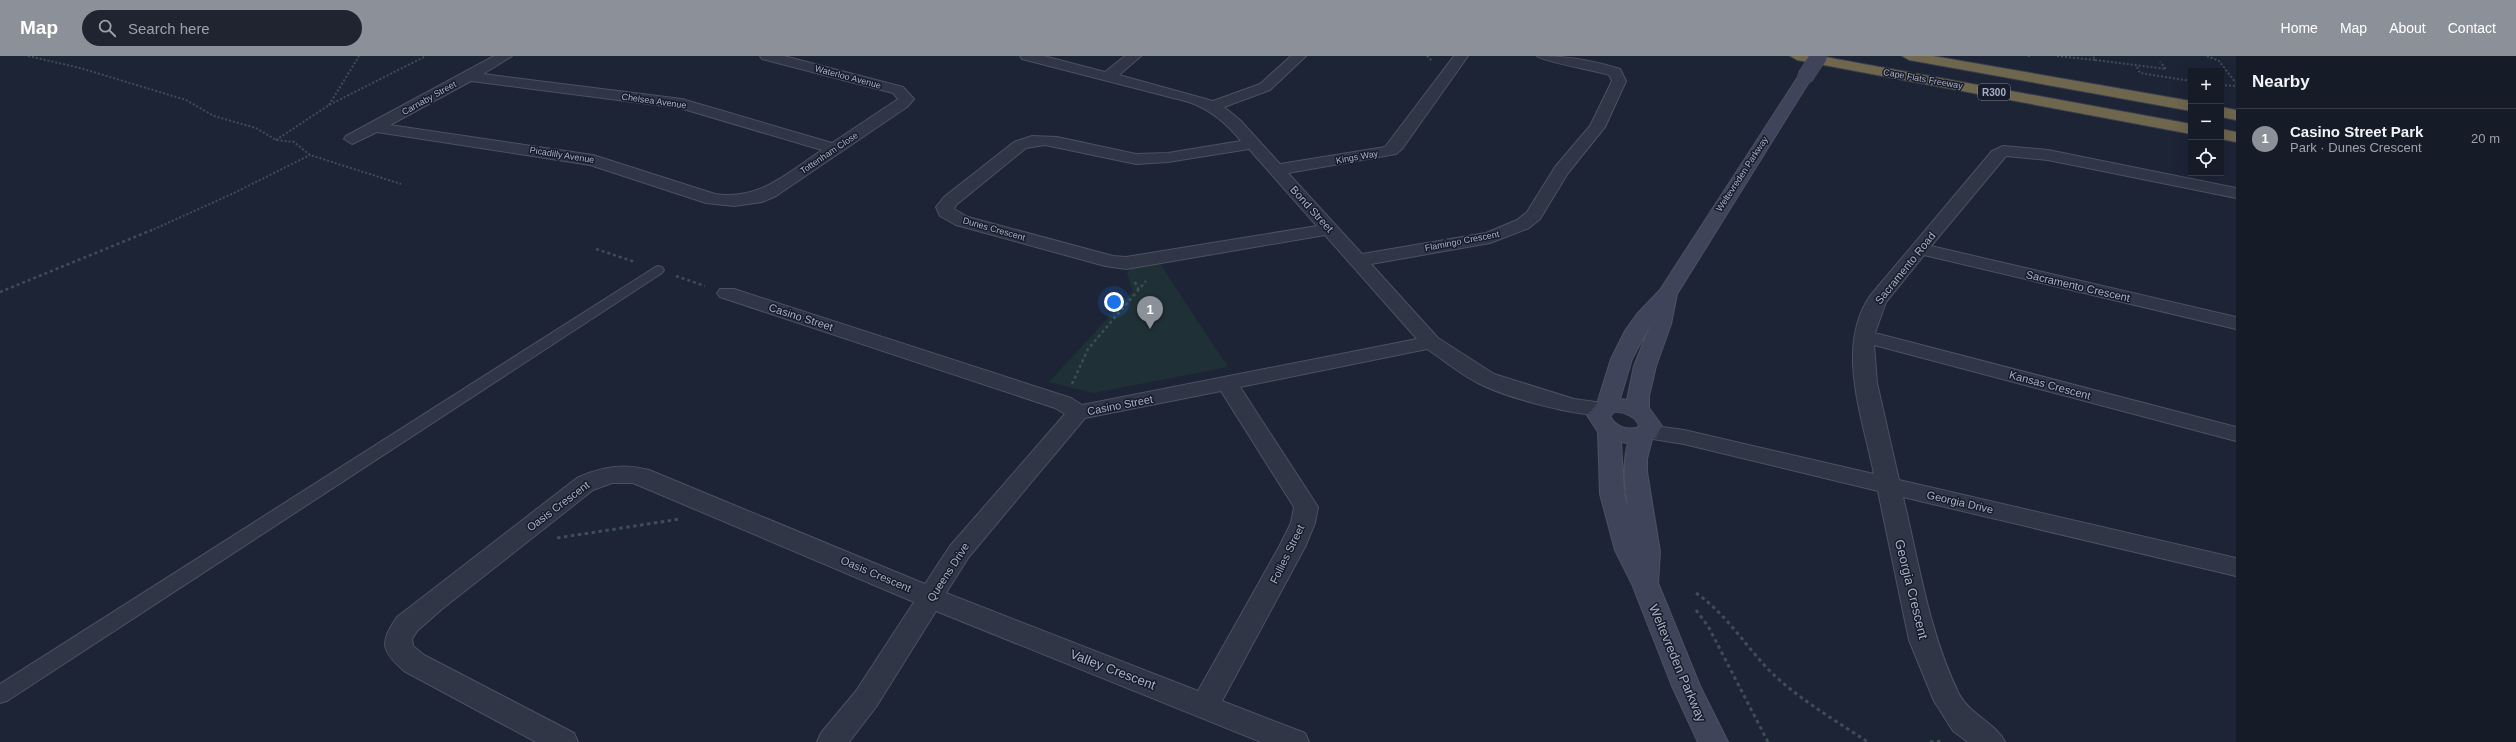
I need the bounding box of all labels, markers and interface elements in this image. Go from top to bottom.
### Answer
search box [82,10,362,46]
text: Map [20,17,58,38]
icon: search [96,17,118,39]
text: Search here [128,20,210,37]
text: Home [2281,20,2318,36]
text: Map [2340,20,2367,36]
text: About [2389,20,2426,36]
text: Contact [2448,20,2496,36]
street label: Waterloo Avenue [814,63,882,91]
street label: Cape Flats Freeway [1882,67,1964,91]
map controls [2188,68,2224,176]
button: + [2188,68,2224,104]
text: Nearby [2252,72,2310,91]
street label: Carnaby Street [400,79,458,117]
road number: R300 [1978,84,2010,100]
street label: Chelsea Avenue [621,91,687,111]
button: − [2188,104,2224,140]
text: Casino Street Park [2290,123,2423,140]
street label: Tottenham Close [798,130,860,176]
text: 1 [2261,131,2269,146]
text: 20 m [2471,131,2500,146]
street label: Weltevreden Parkway [1714,134,1770,213]
button: locate [2188,140,2224,176]
text: Park · Dunes Crescent [2290,140,2422,155]
street label: Picadilly Avenue [529,145,595,165]
street label: Kings Way [1335,148,1379,166]
street label: Bond Street [1288,183,1336,235]
street label: Dunes Crescent [962,215,1027,243]
street label: Flamingo Crescent [1424,229,1501,253]
street label: Sacramento Road [1872,230,1938,306]
street label: Sacramento Crescent [2025,268,2131,304]
your location [1104,292,1124,312]
pin: 1 [1137,296,1163,329]
street label: Casino Street [767,301,835,333]
street label: Kansas Crescent [2008,368,2092,402]
street label: Casino Street [1086,393,1154,417]
street label: Oasis Crescent [524,479,592,533]
street label: Georgia Drive [1926,489,1994,515]
street label: Follies Street [1268,523,1306,585]
street label: Georgia Crescent [1892,538,1931,641]
street label: Queens Drive [925,541,971,603]
street label: Oasis Crescent [839,554,913,594]
street label: Weltevreden Parkway [1646,602,1709,725]
street label: Valley Crescent [1068,646,1158,693]

